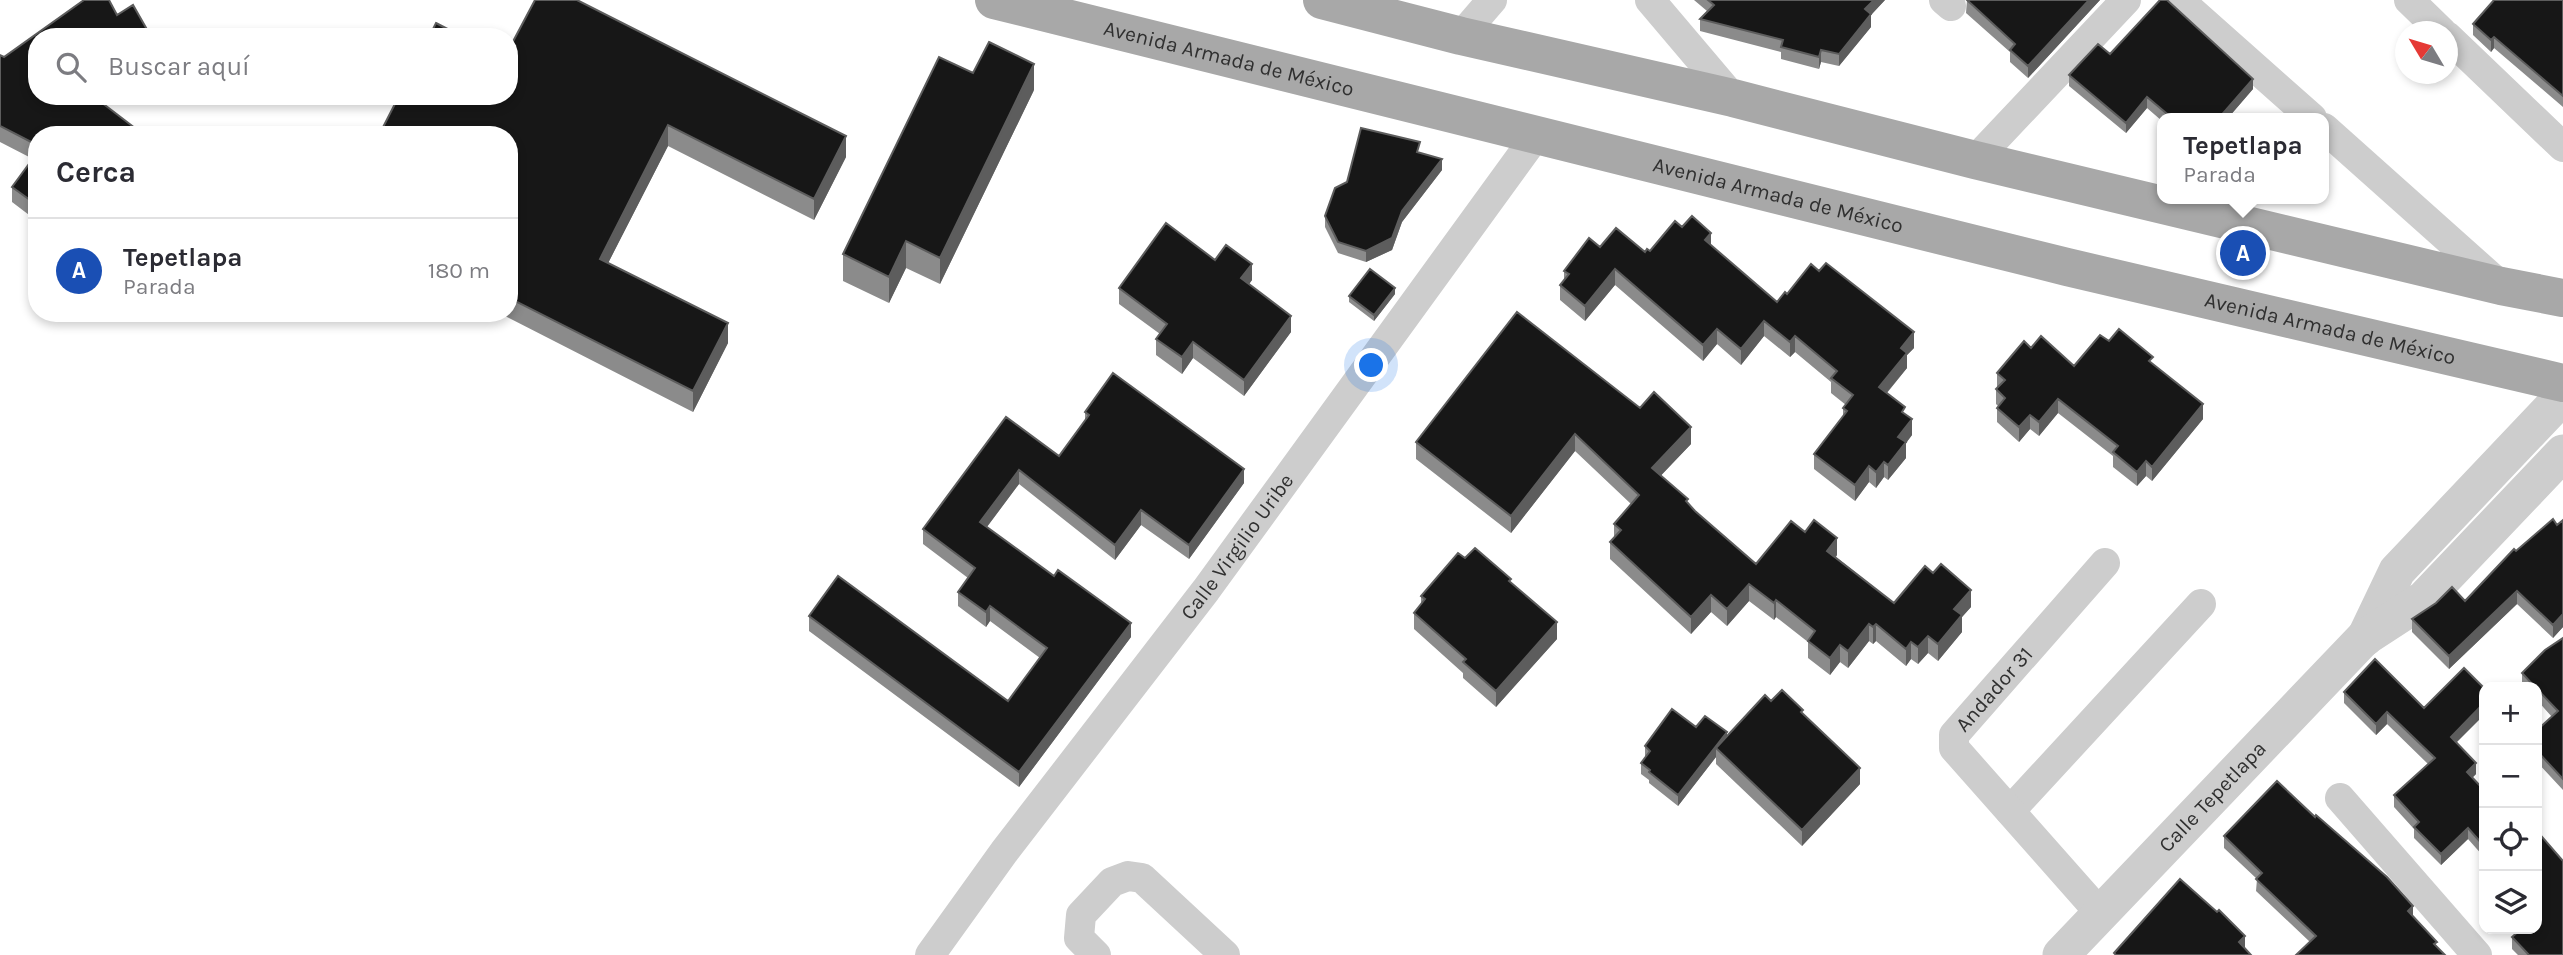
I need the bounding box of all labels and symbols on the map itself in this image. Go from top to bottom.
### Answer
street label: Avenida Armada de México [1101,16,1356,101]
north arrow [2395,21,2458,84]
street label: Avenida Armada de México [1650,152,1906,238]
pin: A [2220,227,2266,279]
street label: Avenida Armada de México [2202,288,2458,370]
your location [1354,348,1388,382]
street label: Calle Virgilio Uribe [1176,469,1298,624]
street label: Andador 31 [1950,642,2038,737]
street label: Calle Tepetlapa [2154,736,2271,857]

